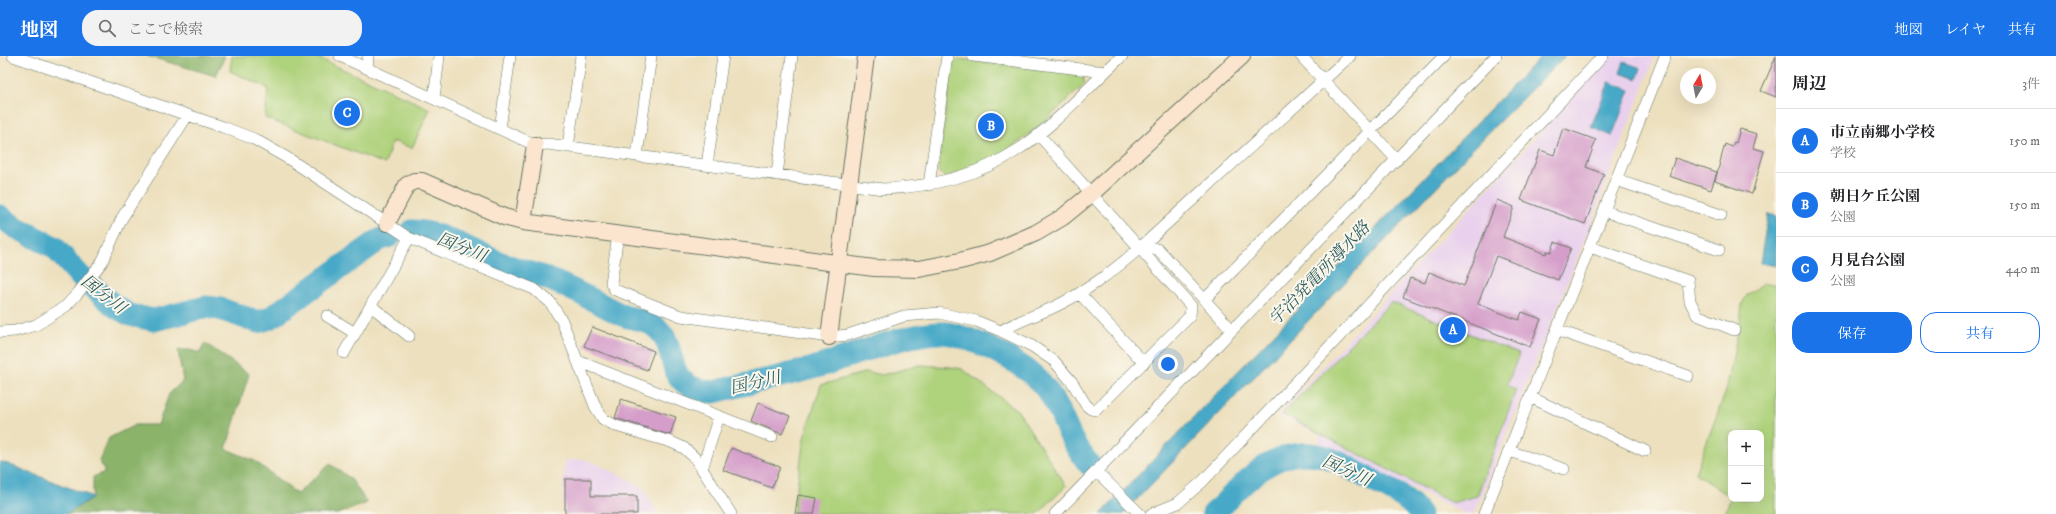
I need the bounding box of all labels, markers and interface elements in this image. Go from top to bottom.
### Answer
search box [82,10,362,46]
icon: search [96,17,118,39]
text: 地図 [20,19,58,42]
text: ここで検索 [128,20,203,39]
text: 地図 [1895,21,1923,39]
text: レイヤ [1945,21,1986,39]
text: 共有 [2008,21,2036,39]
north arrow [1680,68,1716,104]
text: 周辺 [1792,73,1826,95]
text: 3件 [2022,76,2040,92]
pin: C [334,98,360,128]
pin: B [978,111,1004,141]
text: 市立南郷小学校 [1830,123,1935,142]
text: A [1801,133,1809,149]
text: 150 m [2009,133,2040,149]
text: 学校 [1830,145,1856,161]
text: 朝日ケ丘公園 [1830,187,1920,206]
text: B [1801,197,1809,213]
text: 150 m [2009,197,2040,213]
text: 公園 [1830,209,1856,225]
water label: 宇治発電所導水路 [1265,216,1376,330]
water label: 国分川 [434,228,491,268]
text: 月見台公園 [1830,251,1905,270]
text: C [1801,261,1809,277]
text: 440 m [2005,261,2040,277]
water label: 国分川 [77,270,132,320]
text: 公園 [1830,273,1856,289]
button: 保存 [1792,312,1912,353]
button: 共有 [1920,312,2040,353]
pin: A [1440,315,1466,345]
your location [1158,354,1178,374]
water label: 国分川 [728,366,784,399]
map controls [1728,430,1764,502]
button: + [1728,430,1764,466]
water label: 国分川 [1319,450,1376,492]
button: − [1728,466,1764,502]

